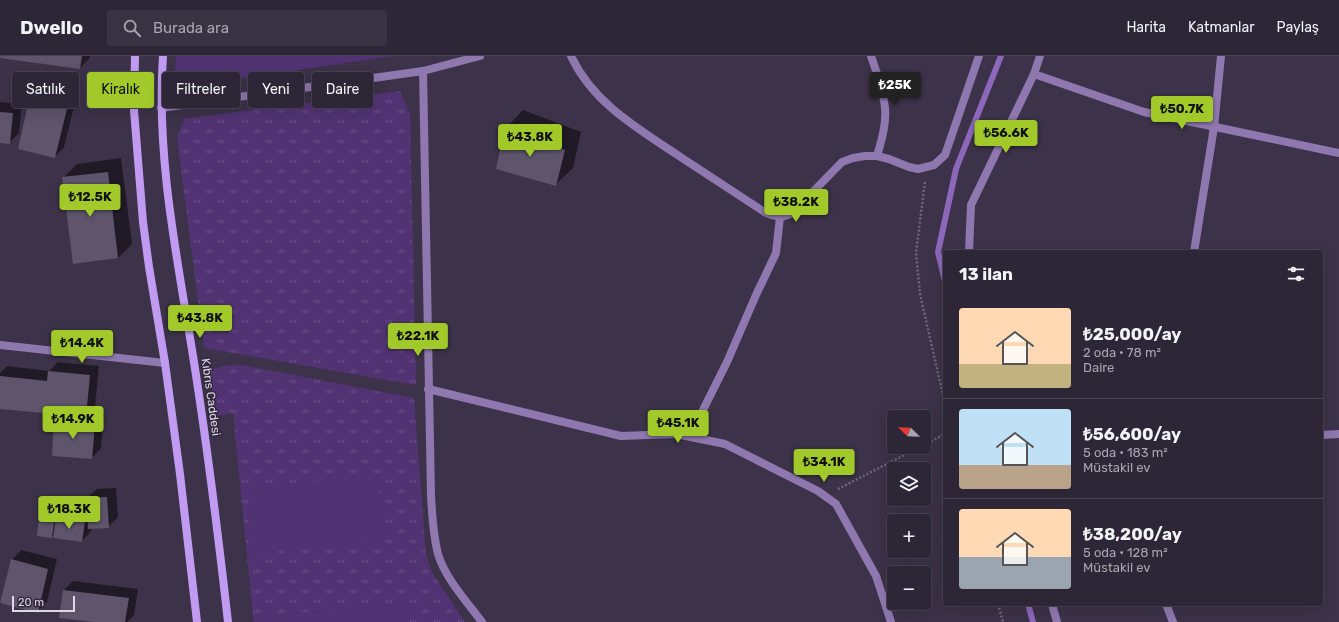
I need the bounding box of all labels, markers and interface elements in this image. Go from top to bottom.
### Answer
search box [107,10,387,46]
text: Dwello [20,16,83,39]
icon: search [121,17,143,39]
text: Burada ara [153,19,229,37]
text: Harita [1126,19,1166,36]
text: Katmanlar [1188,19,1255,36]
text: Paylaş [1277,19,1319,36]
chip: Satılık [12,72,79,108]
chip: Kiralık [87,72,154,108]
chip: Filtreler [162,72,240,108]
chip: Yeni [248,72,304,108]
chip: Daire [312,72,373,108]
pin: ₺25K [871,72,919,106]
text: ₺25K [879,77,911,92]
pin: ₺50.7K [1149,96,1215,130]
text: ₺50.7K [1160,101,1204,116]
pin: ₺56.6K [973,120,1039,154]
pin: ₺43.8K [497,124,563,158]
text: ₺56.6K [983,125,1029,140]
text: ₺43.8K [507,129,553,144]
pin: ₺12.5K [57,184,123,218]
text: ₺12.5K [68,189,112,204]
pin: ₺38.2K [763,189,829,223]
text: ₺38.2K [773,194,819,209]
icon: filters [1285,263,1307,285]
text: 13 ilan [959,264,1013,284]
pin: ₺43.8K [167,305,233,339]
text: ₺43.8K [177,310,223,325]
pin: ₺22.1K [385,323,451,357]
icon: home [991,324,1039,372]
text: ₺25,000/ay [1083,324,1182,344]
text: ₺22.1K [397,328,439,343]
pin: ₺14.4K [49,330,115,364]
text: ₺14.4K [60,335,104,350]
text: 2 oda · 78 m² [1083,345,1161,360]
street label: Kıbrıs Caddesi [199,357,223,437]
text: Daire [1083,360,1114,375]
pin: ₺14.9K [40,406,106,440]
pin: ₺45.1K [645,410,711,444]
north arrow [887,410,931,454]
map controls [887,410,931,610]
text: ₺14.9K [52,411,94,426]
text: ₺45.1K [657,415,699,430]
text: ₺56,600/ay [1083,424,1181,444]
icon: home [991,425,1039,473]
text: 5 oda · 183 m² [1083,445,1168,460]
pin: ₺34.1K [791,449,857,483]
text: ₺34.1K [803,454,845,469]
text: Müstakil ev [1083,460,1150,475]
button: layers [887,462,931,506]
pin: ₺18.3K [36,496,102,530]
text: ₺18.3K [47,501,91,516]
button: + [887,514,931,558]
text: ₺38,200/ay [1083,524,1182,544]
icon: home [991,525,1039,573]
text: 5 oda · 128 m² [1083,545,1168,560]
text: Müstakil ev [1083,560,1150,575]
button: − [887,566,931,610]
scale bar [12,594,75,613]
text: 20 m [18,596,44,609]

